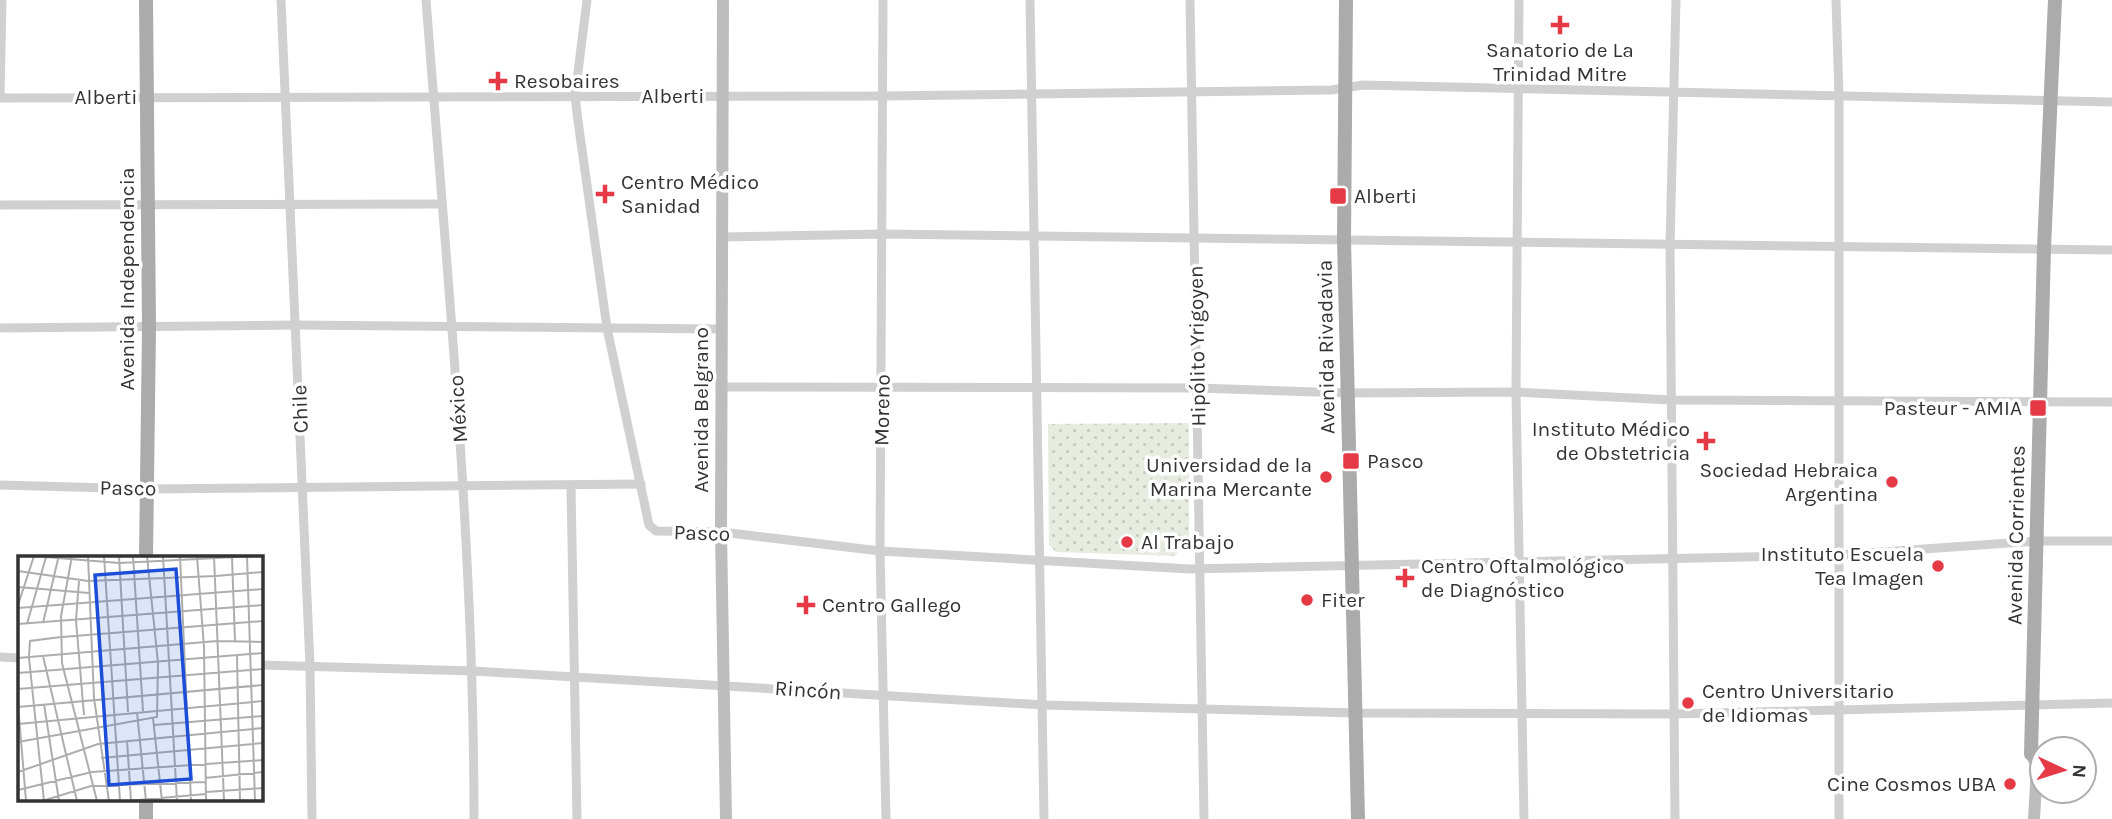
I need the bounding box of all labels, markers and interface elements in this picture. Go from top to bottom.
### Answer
marker: Sanatorio de La Trinidad Mitre [1550,15,1570,35]
place label: Sanatorio de La Trinidad Mitre [1486,38,1634,86]
place label: Resobaires [514,69,620,93]
marker: Resobaires [488,71,508,91]
street label: Alberti [642,84,704,108]
street label: Alberti [75,85,137,109]
street label: Avenida Independencia [115,168,139,390]
place label: Centro Médico Sanidad [621,170,759,218]
marker: Centro Médico Sanidad [595,184,615,204]
place label: Alberti [1354,184,1417,208]
marker: Alberti [1328,186,1348,206]
street label: Avenida Rivadavia [1312,260,1340,434]
street label: Hipólito Yrigoyen [1184,265,1210,427]
street label: Avenida Belgrano [689,327,713,493]
street label: México [444,374,472,444]
street label: Moreno [869,374,895,446]
street label: Chile [287,384,313,434]
place label: Pasteur - AMIA [1884,396,2022,420]
marker: Pasteur - AMIA [2028,398,2048,418]
place label: Instituto Médico de Obstetricia [1532,417,1690,465]
marker: Instituto Médico de Obstetricia [1696,431,1716,451]
street label: Avenida Corrientes [2002,445,2030,625]
place label: Pasco [1367,449,1424,473]
marker: Pasco [1341,451,1361,471]
place label: Universidad de la Marina Mercante [1146,453,1312,501]
place label: Sociedad Hebraica Argentina [1699,458,1878,506]
marker: Universidad de la Marina Mercante [1318,469,1334,485]
marker: Sociedad Hebraica Argentina [1884,474,1900,490]
street label: Pasco [100,476,156,500]
street label: Pasco [673,520,731,546]
place label: Al Trabajo [1141,530,1234,554]
marker: Al Trabajo [1119,534,1135,550]
place label: Instituto Escuela Tea Imagen [1761,542,1924,590]
place label: Centro Oftalmológico de Diagnóstico [1421,554,1624,602]
inset map [18,556,262,802]
marker: Instituto Escuela Tea Imagen [1930,558,1946,574]
marker: Centro Oftalmológico de Diagnóstico [1395,568,1415,588]
place label: Fiter [1321,588,1365,612]
marker: Fiter [1299,592,1315,608]
place label: Centro Gallego [822,593,961,617]
marker: Centro Gallego [796,595,816,615]
street label: Rincón [774,676,842,704]
place label: Centro Universitario de Idiomas [1702,679,1894,727]
marker: Centro Universitario de Idiomas [1680,695,1696,711]
north arrow [2028,735,2098,805]
text: N [2068,764,2090,779]
place label: Cine Cosmos UBA [1827,772,1996,796]
marker: Cine Cosmos UBA [2002,776,2018,792]

